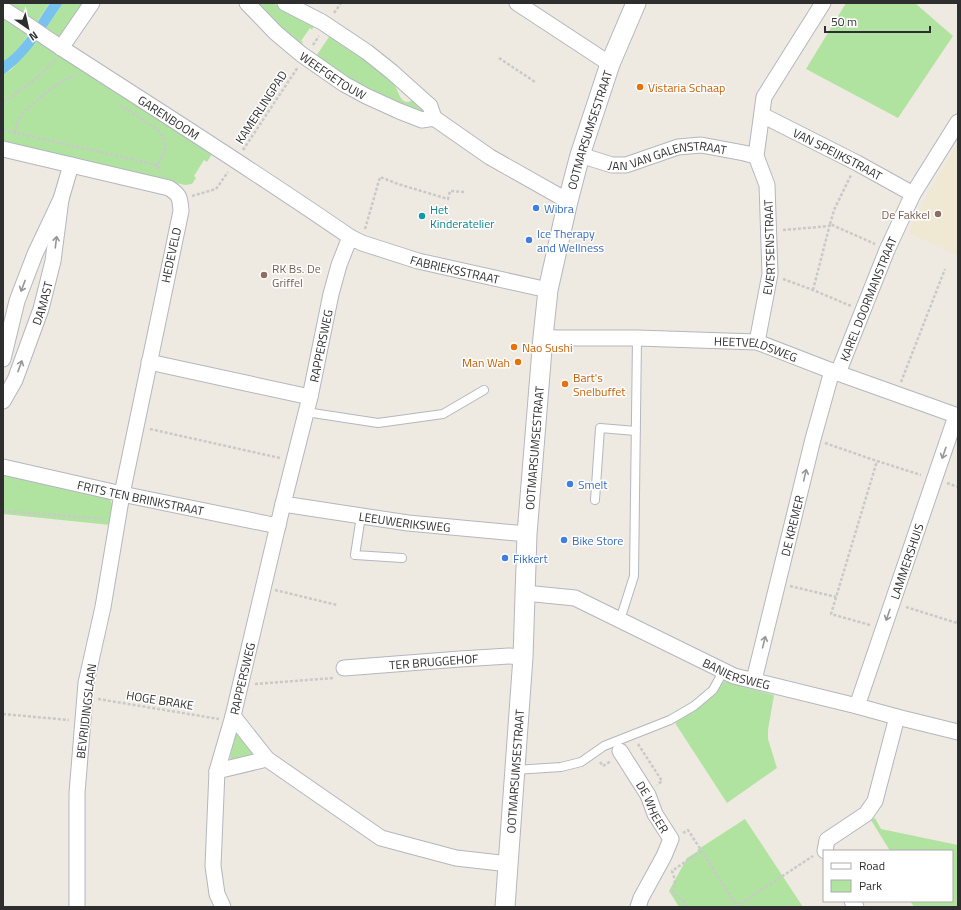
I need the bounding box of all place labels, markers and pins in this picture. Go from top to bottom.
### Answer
place label: Vistaria Schaap [648,78,725,97]
marker: Vistaria Schaap [635,82,645,92]
place label: Wibra [544,199,574,218]
place label: Het Kinderatelier [430,200,494,233]
marker: Wibra [531,203,541,213]
place label: De Fakkel [881,205,930,224]
marker: De Fakkel [933,209,943,219]
marker: Het Kinderatelier [417,211,427,221]
place label: Ice Therapy and Wellness [537,224,605,257]
marker: Ice Therapy and Wellness [524,235,534,245]
place label: RK Bs. De Griffel [272,259,321,292]
marker: RK Bs. De Griffel [259,270,269,280]
place label: Nao Sushi [522,338,573,357]
marker: Nao Sushi [509,342,519,352]
place label: Man Wah [462,353,510,372]
marker: Man Wah [513,357,523,367]
place label: Bart's Snelbuffet [573,368,626,401]
marker: Bart's Snelbuffet [560,379,570,389]
place label: Smelt [578,475,608,494]
marker: Smelt [565,479,575,489]
place label: Bike Store [572,531,623,550]
marker: Bike Store [559,535,569,545]
place label: Fikkert [513,549,548,568]
marker: Fikkert [500,553,510,563]

